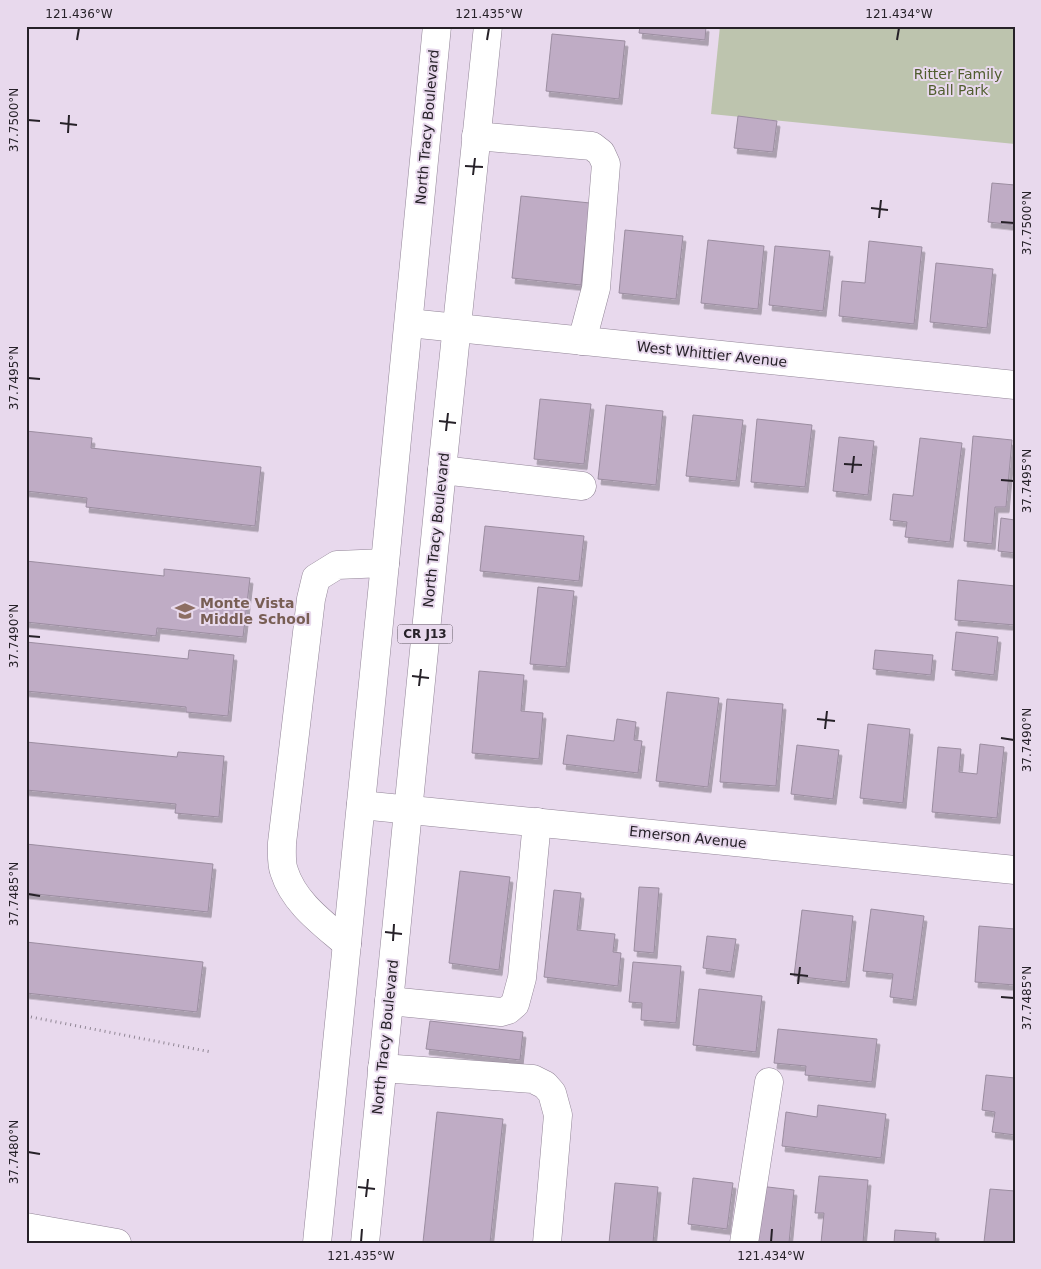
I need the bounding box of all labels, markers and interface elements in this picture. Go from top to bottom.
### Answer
text: 121.436°W [45,7,113,21]
text: 121.435°W [455,7,523,21]
text: 121.434°W [865,7,933,21]
street label: North Tracy Boulevard [412,49,442,205]
park label: Ritter Family Ball Park [914,66,1002,98]
text: 37.7500°N [7,88,21,152]
text: 37.7500°N [1020,191,1034,255]
street label: West Whittier Avenue [636,338,788,370]
text: 37.7495°N [7,346,21,410]
text: 37.7495°N [1020,449,1034,513]
street label: North Tracy Boulevard [420,452,452,608]
place label: Monte Vista Middle School [200,595,310,627]
school or university icon: Monte Vista Middle School [174,600,196,622]
text: 37.7490°N [7,604,21,668]
road number: CR J13 [398,624,452,644]
text: 37.7490°N [1020,708,1034,772]
street label: Emerson Avenue [628,823,748,851]
text: 37.7485°N [7,862,21,926]
street label: North Tracy Boulevard [369,959,401,1115]
text: 37.7485°N [1020,966,1034,1030]
text: 37.7480°N [7,1120,21,1184]
text: 121.435°W [327,1249,395,1263]
text: 121.434°W [737,1249,805,1263]

